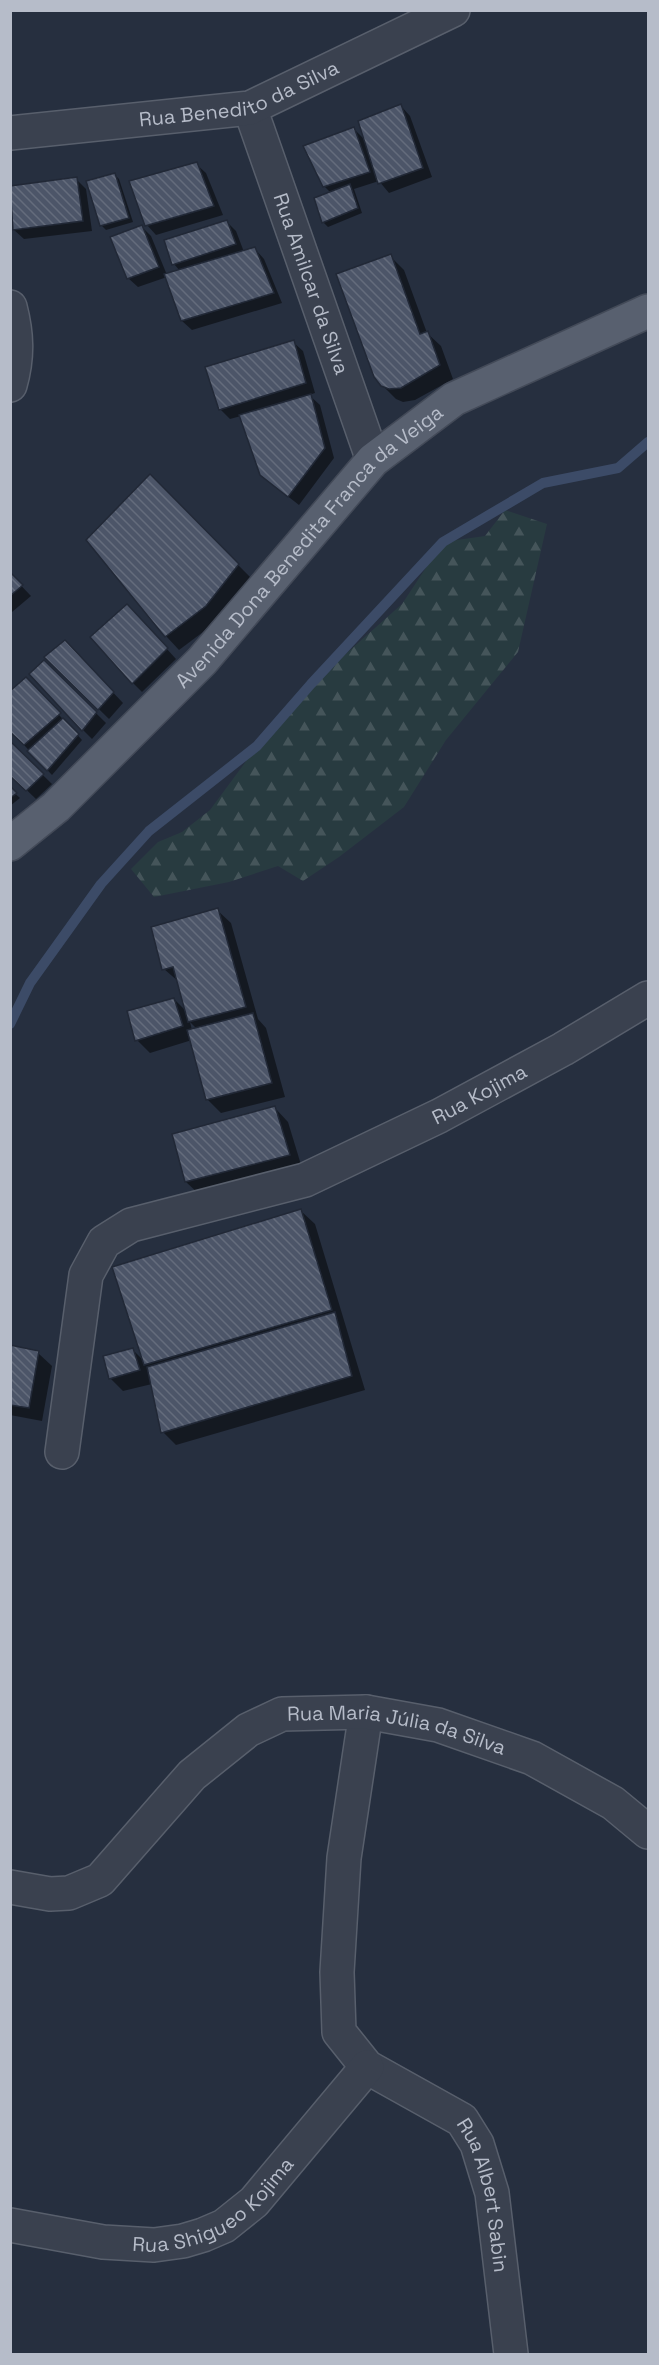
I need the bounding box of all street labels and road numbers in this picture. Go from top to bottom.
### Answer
street label: Rua Benedito da Silva [138,54,343,132]
street label: Rua Amilcar da Silva [268,189,355,378]
street label: Avenida Dona Benedita Franca da Veiga [170,399,448,693]
street label: Rua Kojima [428,1058,531,1131]
street label: Rua Maria Júlia da Silva [287,1699,509,1761]
street label: Rua Albert Sabin [451,2113,514,2274]
street label: Rua Shigueo Kojima [132,2151,299,2258]

